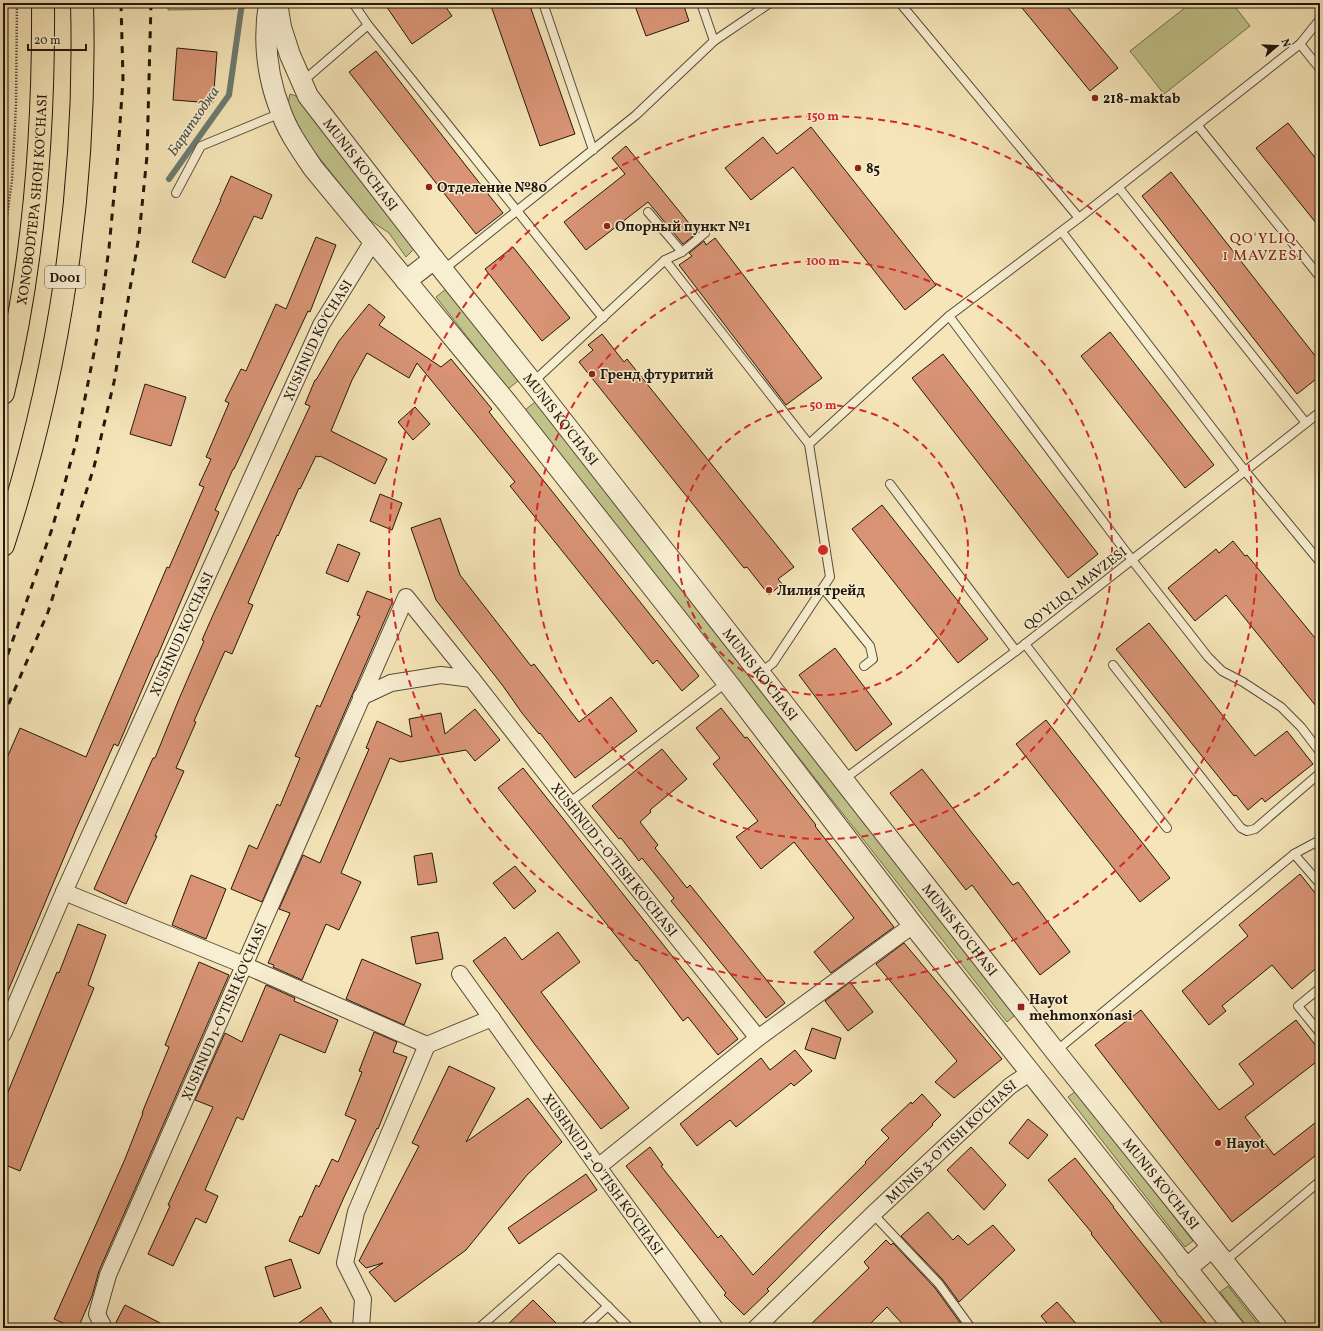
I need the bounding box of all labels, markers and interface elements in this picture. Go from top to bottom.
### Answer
scale bar [28,26,86,52]
north arrow [1257,26,1297,66]
text: 20 m [34,33,61,49]
text: N [1277,37,1293,49]
water label: Баратходжа [163,83,225,161]
place label: 218-maktab [1103,90,1180,109]
marker: 218-maktab [1090,93,1100,103]
street label: XONOBODTEPA SHOH KO'CHASI [13,94,53,306]
text: 150 m [807,109,839,125]
street label: MUNIS KO'CHASI [318,115,402,216]
place label: 85 [866,160,880,179]
marker: 85 [853,163,863,173]
place label: Отделение №80 [437,179,547,198]
marker: Отделение №80 [424,182,434,192]
place label: Опорный пункт №1 [615,218,750,237]
marker: Опорный пункт №1 [602,221,612,231]
district label: QO'YLIQ 1 MAVZESI [1222,229,1304,267]
text: 100 m [806,254,840,270]
road number: D001 [45,266,85,288]
street label: XUSHNUD KO'CHASI [280,277,358,404]
place label: Гренд фтуритий [600,366,714,385]
marker: Гренд фтуритий [587,369,597,379]
street label: MUNIS KO'CHASI [518,370,602,470]
text: 50 m [809,398,837,414]
centre of rings [816,543,830,557]
street label: QO'YLIQ 1 MAVZESI [1020,543,1132,636]
street label: XUSHNUD KO'CHASI [146,569,219,699]
place label: Лилия трейд [777,582,865,601]
marker: Лилия трейд [764,585,774,595]
street label: MUNIS KO'CHASI [717,625,802,725]
street label: XUSHNUD 1-O'TISH KO'CHASI [546,779,681,941]
street label: MUNIS KO'CHASI [917,880,1001,981]
street label: XUSHNUD 1-O'TISH KO'CHASI [178,920,273,1104]
place label: Hayot mehmonxonasi [1029,991,1133,1026]
marker: Hayot mehmonxonasi [1016,1002,1026,1012]
street label: MUNIS 3-O'TISH KO'CHASI [882,1076,1021,1208]
street label: XUSHNUD 2-O'TISH KO'CHASI [537,1090,667,1259]
street label: MUNIS KO'CHASI [1118,1135,1203,1234]
place label: Hayot [1226,1135,1265,1154]
marker: Hayot [1213,1138,1223,1148]

